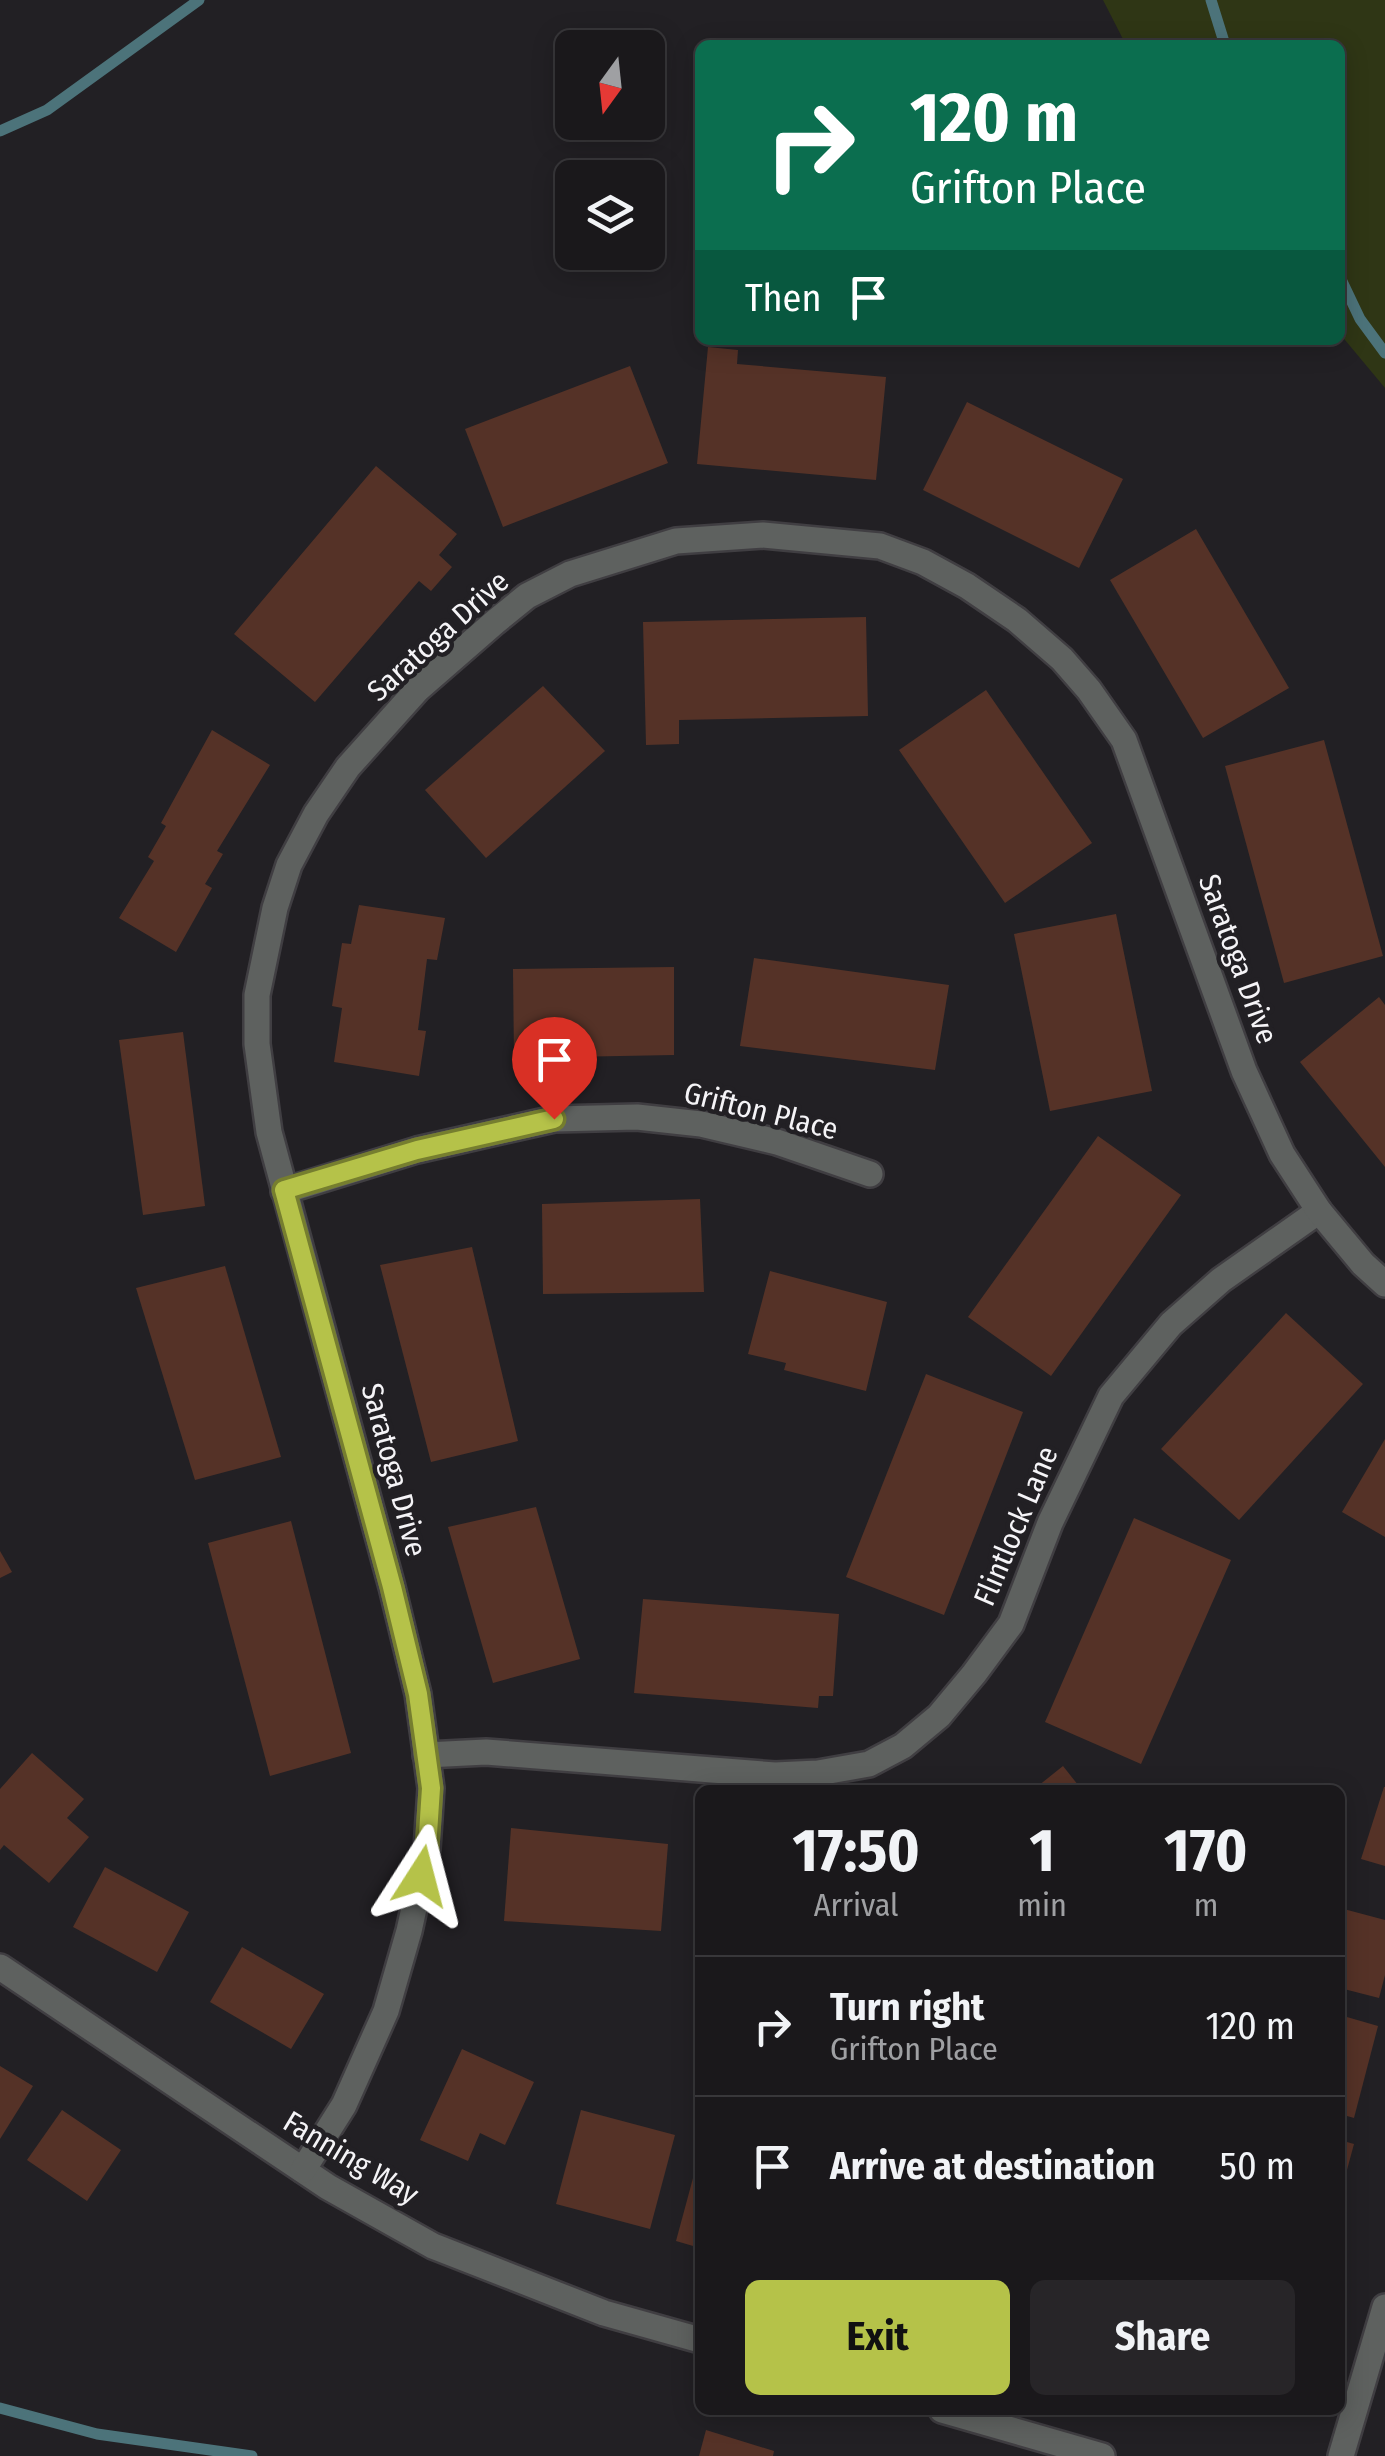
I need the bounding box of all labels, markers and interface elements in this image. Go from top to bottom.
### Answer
north arrow [555,30,665,140]
map controls [555,30,665,270]
text: 120 m [910,76,1078,160]
icon: right [745,80,875,210]
button: layers [555,160,665,270]
text: Grifton Place [910,161,1146,215]
icon: arrive [841,270,896,325]
text: Then [745,275,821,321]
street label: Saratoga Drive [360,563,516,709]
street label: Saratoga Drive [1191,869,1285,1049]
pin [512,1017,597,1120]
icon: arrive [527,1032,582,1087]
street label: Grifton Place [680,1075,842,1147]
street label: Saratoga Drive [354,1379,434,1561]
street label: Flintlock Lane [966,1441,1066,1611]
text: 17:50 [792,1815,920,1887]
text: 1 [1029,1815,1055,1887]
text: 170 [1164,1815,1248,1887]
position arrow [369,1824,473,1928]
text: Arrival [814,1886,899,1924]
text: min [1017,1886,1067,1924]
text: m [1194,1886,1218,1924]
text: Turn right [830,1984,984,2030]
icon: right [745,1999,800,2054]
text: 120 m [1205,2003,1295,2049]
text: Grifton Place [830,2030,998,2068]
street label: Fanning Way [277,2104,426,2213]
icon: arrive [745,2139,800,2194]
text: Arrive at destination [830,2143,1155,2189]
text: 50 m [1220,2143,1295,2189]
button: Exit [745,2280,1010,2395]
button: Share [1030,2280,1295,2395]

